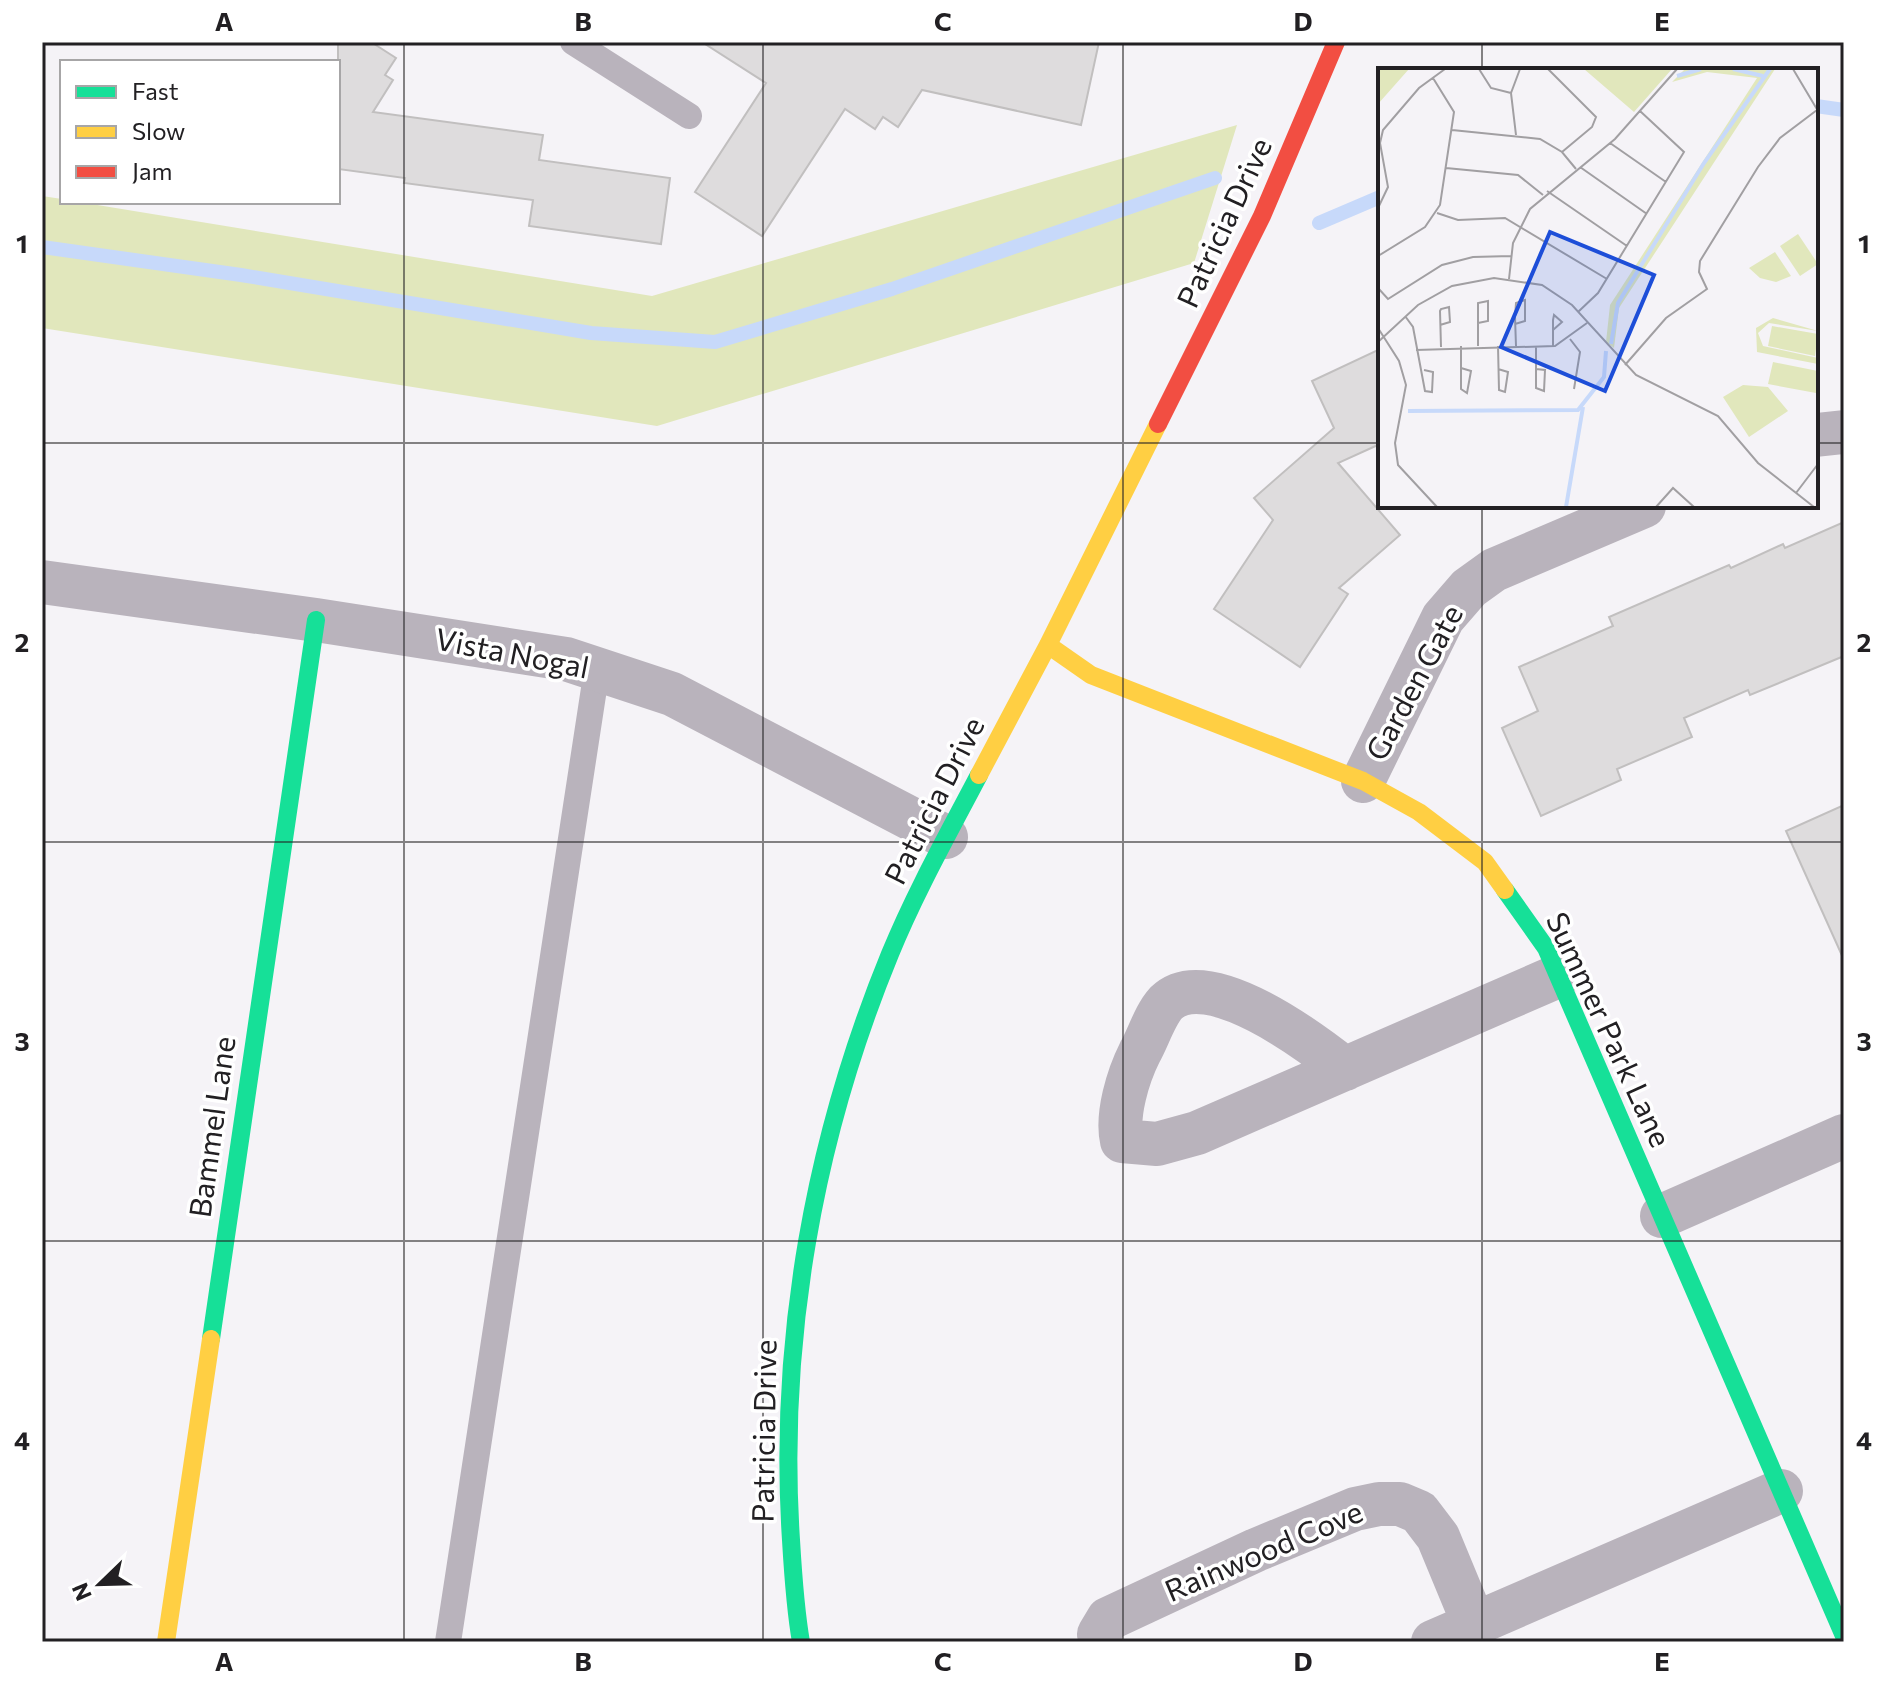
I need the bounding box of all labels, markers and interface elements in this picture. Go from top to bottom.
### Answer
text: A [215,5,234,36]
text: B [574,5,592,36]
text: C [934,5,952,36]
text: D [1293,5,1313,36]
text: E [1654,5,1670,36]
legend [60,60,340,204]
inset map [1378,68,1818,508]
text: Fast [132,76,179,105]
text: Slow [132,116,185,145]
street label: Patricia Drive [1167,131,1278,313]
text: Jam [132,156,172,185]
text: 1 [16,227,28,258]
text: 1 [1858,227,1870,258]
street label: Garden Gate [1356,598,1469,766]
street label: Vista Nogal [433,619,592,685]
text: 2 [15,626,29,657]
text: 2 [1857,626,1871,657]
street label: Patricia Drive [875,710,991,890]
street label: Summer Park Lane [1540,906,1681,1152]
text: 3 [14,1025,30,1056]
text: 3 [1856,1025,1872,1056]
street label: Bammel Lane [180,1034,242,1220]
street label: Patricia Drive [742,1339,783,1523]
text: 4 [14,1424,30,1455]
text: 4 [1856,1424,1872,1455]
street label: Rainwood Cove [1159,1491,1368,1608]
north arrow [60,1544,140,1624]
text: N [65,1579,97,1605]
text: A [215,1645,234,1676]
text: B [574,1645,592,1676]
text: C [934,1645,952,1676]
text: D [1293,1645,1313,1676]
text: E [1654,1645,1670,1676]

